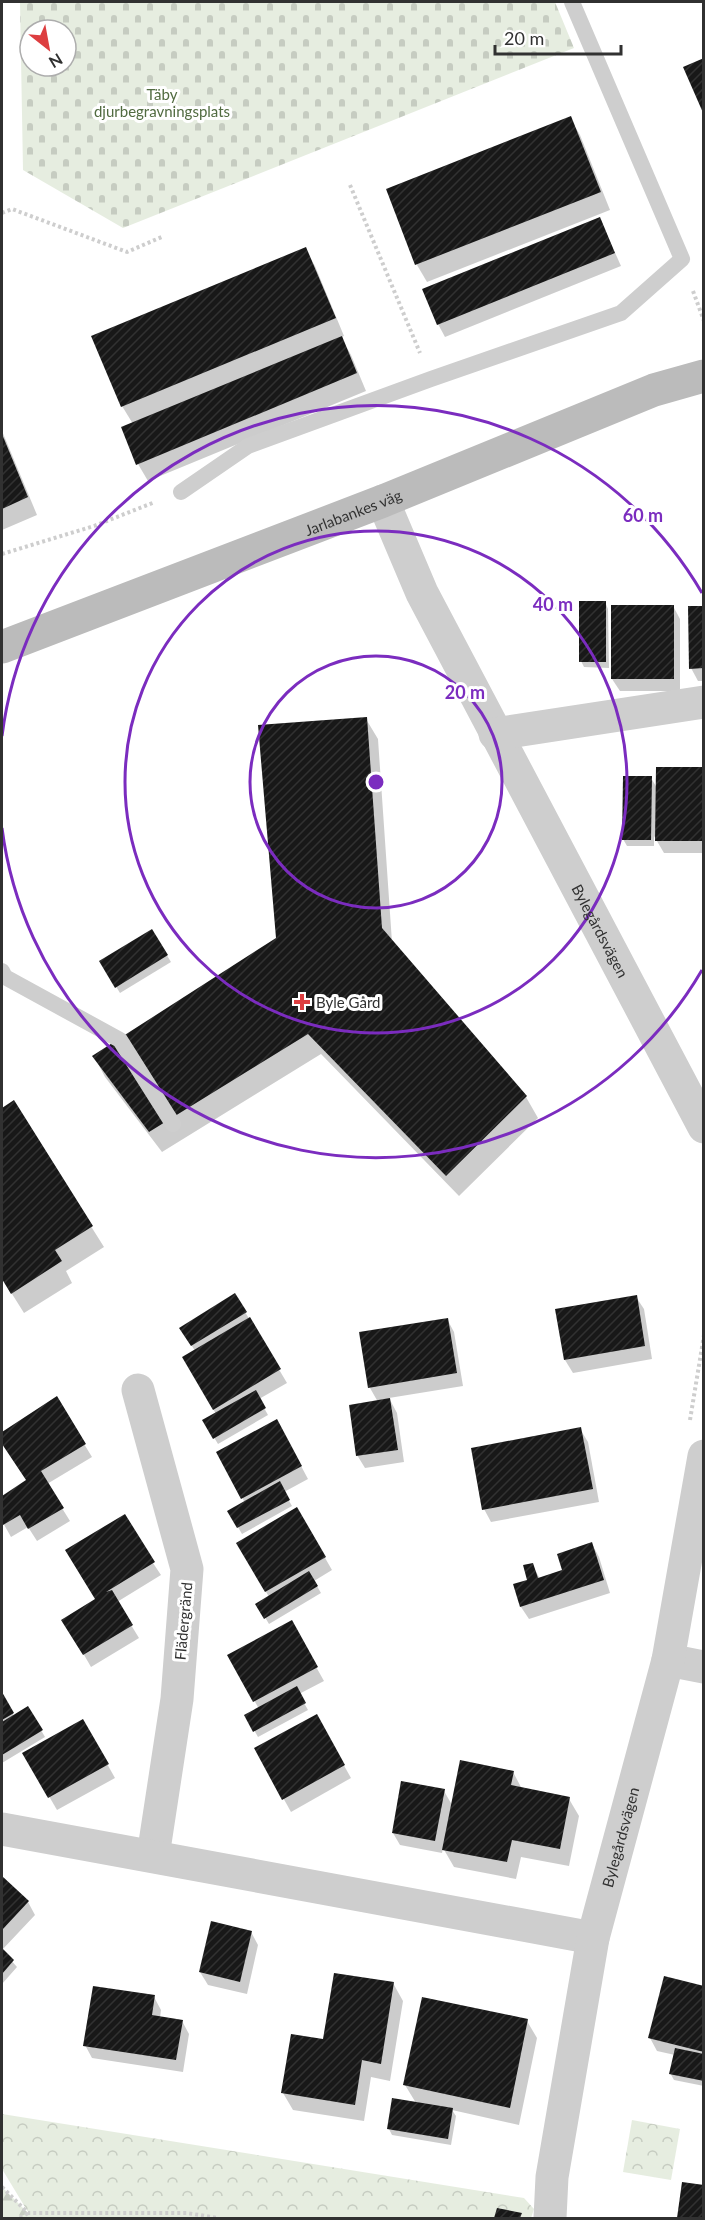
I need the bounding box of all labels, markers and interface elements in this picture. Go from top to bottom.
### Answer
north arrow [18,18,78,78]
scale bar [495,18,621,56]
text: 20 m [504,27,544,49]
text: N [46,50,66,73]
park label: Täby djurbegravningsplats [94,85,230,120]
street label: Jarlabankes väg [302,485,404,539]
text: 60 m [623,504,663,526]
text: 40 m [533,593,573,615]
text: 20 m [445,681,485,703]
centre of rings [366,772,386,792]
street label: Bylegårdsvägen [568,881,632,981]
marker: Byle Gård [293,993,311,1011]
place label: Byle Gård [316,993,380,1011]
street label: Flädergränd [171,1581,195,1661]
street label: Bylegårdsvägen [598,1785,642,1889]

